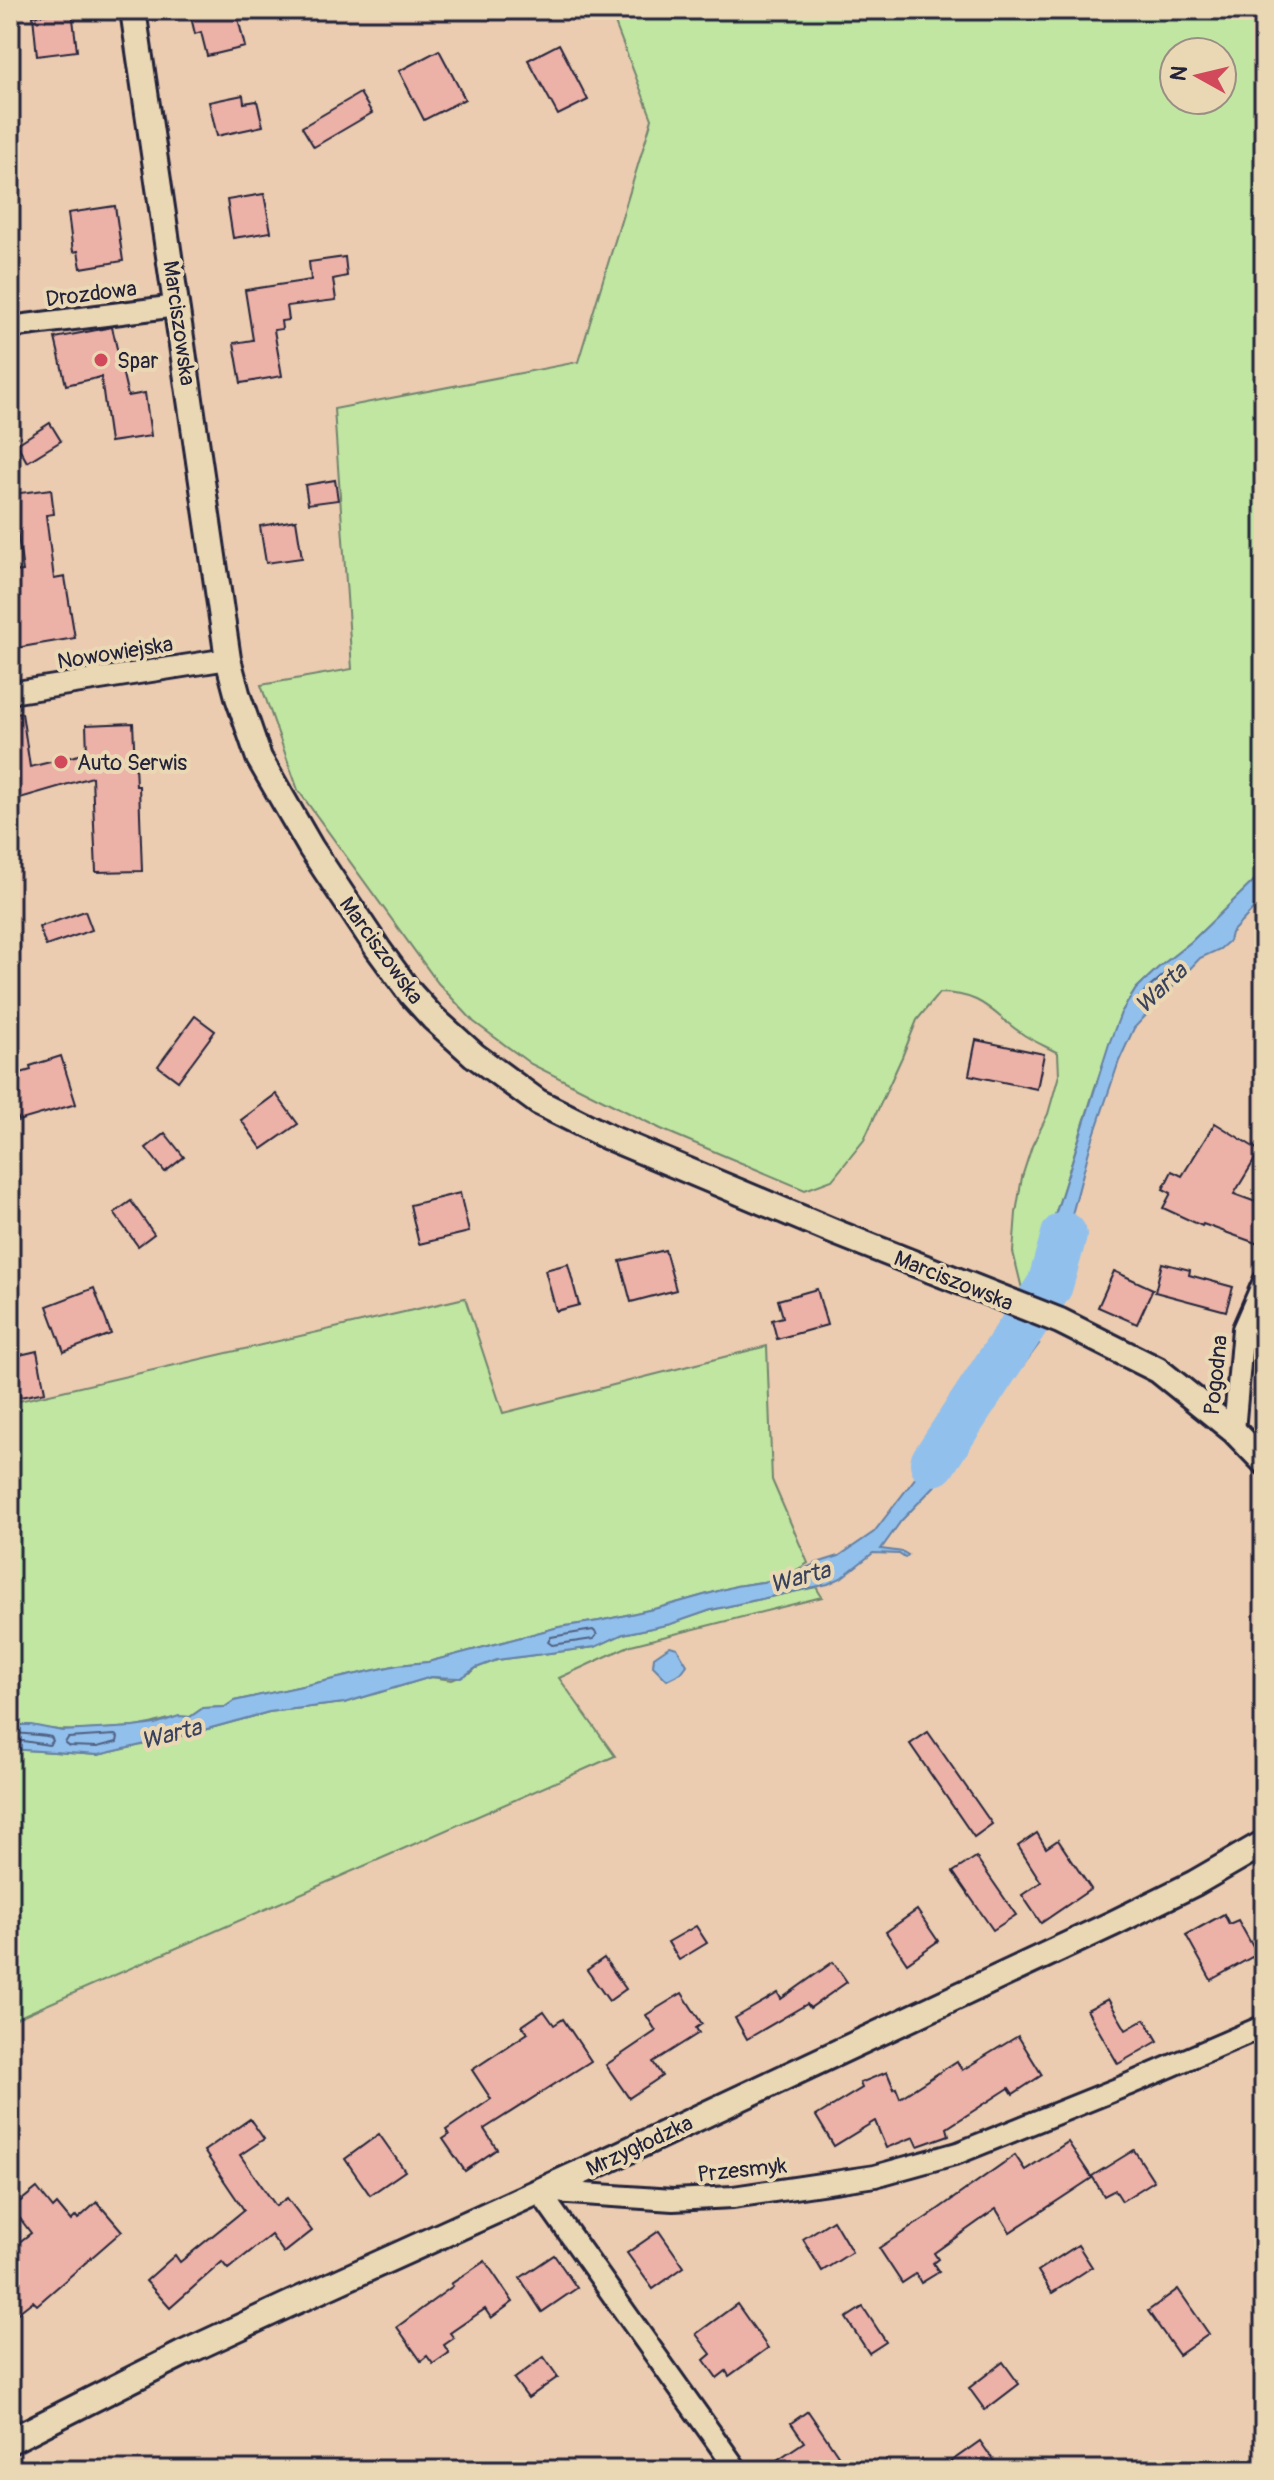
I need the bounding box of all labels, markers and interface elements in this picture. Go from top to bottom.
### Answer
north arrow [1158,36,1238,116]
text: N [1164,64,1194,83]
street label: Marciszowska [156,259,202,387]
street label: Drozdowa [44,275,138,313]
place label: Spar [117,347,158,375]
marker: Spar [92,351,110,369]
street label: Nowowiejska [55,630,175,676]
place label: Auto Serwis [77,749,187,777]
marker: Auto Serwis [52,753,70,771]
street label: Marciszowska [333,891,430,1010]
water label: Warta [1129,956,1195,1020]
street label: Marciszowska [890,1244,1017,1318]
street label: Pogodna [1198,1334,1234,1417]
water label: Warta [767,1555,835,1599]
water label: Warta [138,1713,206,1756]
street label: Mrzygłodzka [582,2109,697,2183]
street label: Przesmyk [696,2151,788,2189]

